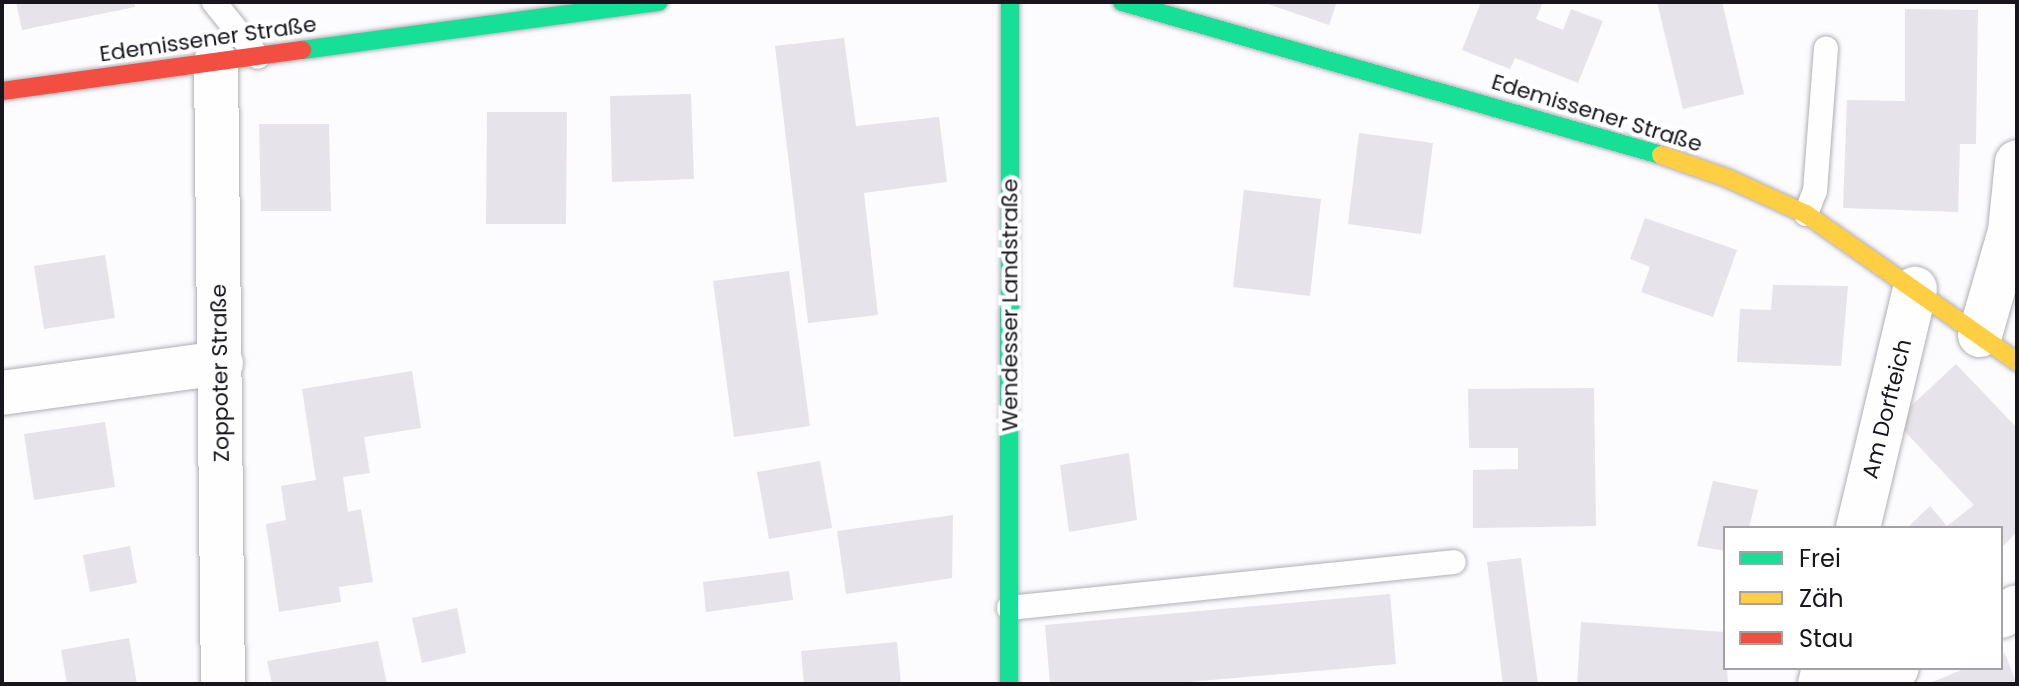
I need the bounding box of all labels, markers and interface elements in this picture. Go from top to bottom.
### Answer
street label: Edemissener Straße [98,11,318,67]
street label: Edemissener Straße [1488,68,1706,158]
street label: Wendesser Landstraße [997,179,1023,431]
street label: Zoppoter Straße [205,284,235,462]
street label: Am Dorfteich [1857,336,1917,482]
legend [1723,526,2003,670]
text: Frei [1799,542,1841,575]
text: Zäh [1799,582,1844,615]
text: Stau [1799,622,1853,655]

